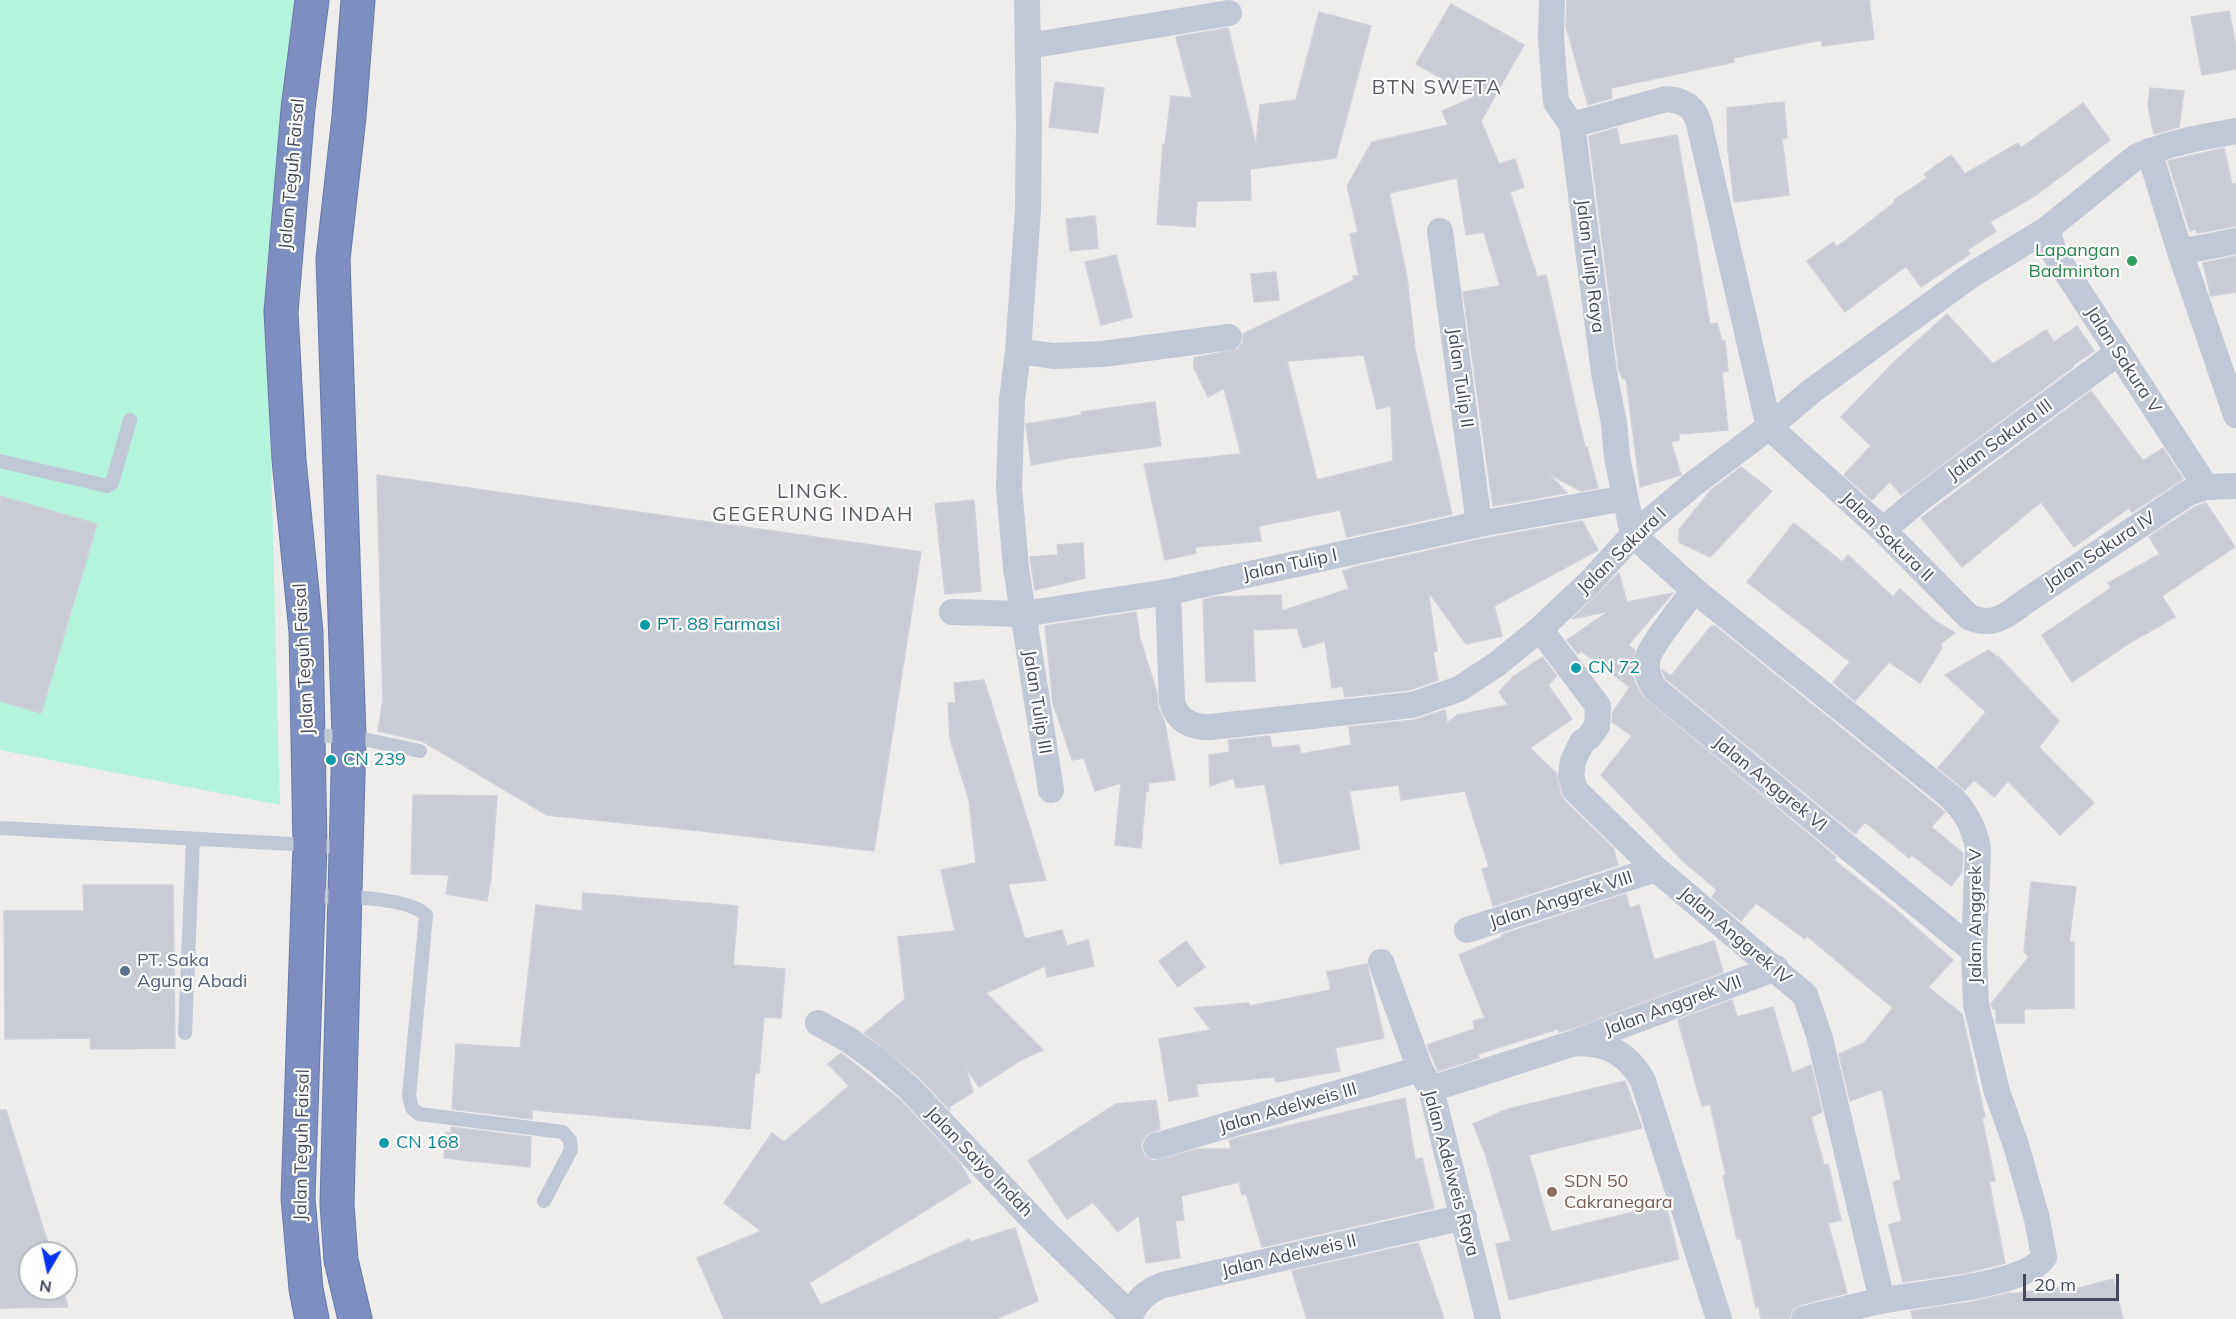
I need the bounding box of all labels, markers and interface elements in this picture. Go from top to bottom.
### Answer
district label: BTN SWETA [1372,76,1502,100]
street label: Jalan Teguh Faisal [275,98,309,250]
street label: Jalan Tulip Raya [1571,198,1609,334]
place label: Lapangan Badminton [2028,240,2120,282]
marker: Lapangan Badminton [2125,254,2139,268]
street label: Jalan Sakura V [2080,302,2166,418]
street label: Jalan Tulip II [1442,327,1478,429]
street label: Jalan Sakura III [1943,395,2057,485]
district label: LINGK. GEGERUNG INDAH [712,480,914,527]
street label: Jalan Sakura II [1836,488,1938,586]
street label: Jalan Sakura I [1573,503,1671,599]
street label: Jalan Sakura IV [2040,507,2160,595]
street label: Jalan Tulip I [1241,544,1339,586]
street label: Jalan Teguh Faisal [289,583,319,735]
place label: PT. 88 Farmasi [657,614,780,636]
marker: PT. 88 Farmasi [638,618,652,632]
street label: Jalan Tulip III [1018,648,1056,756]
place label: CN 72 [1588,657,1640,679]
marker: CN 72 [1569,661,1583,675]
street label: Jalan Anggrek VI [1709,732,1831,836]
place label: CN 239 [343,749,406,771]
marker: CN 239 [324,753,338,767]
street label: Jalan Anggrek V [1965,848,1987,984]
street label: Jalan Anggrek VIII [1487,867,1635,933]
street label: Jalan Anggrek IV [1674,883,1796,989]
place label: PT. Saka Agung Abadi [137,950,247,992]
marker: PT. Saka Agung Abadi [118,964,132,978]
street label: Jalan Anggrek VII [1601,971,1745,1041]
street label: Jalan Teguh Faisal [290,1069,314,1221]
street label: Jalan Adelweis III [1217,1078,1359,1138]
street label: Jalan Adelweis Raya [1418,1087,1484,1259]
street label: Jalan Saiyo Indah [921,1102,1037,1222]
place label: CN 168 [396,1132,459,1154]
marker: CN 168 [377,1136,391,1150]
place label: SDN 50 Cakranegara [1564,1171,1673,1214]
marker: SDN 50 Cakranegara [1545,1185,1559,1199]
street label: Jalan Adelweis II [1220,1230,1358,1282]
north arrow [18,1241,78,1301]
scale bar [2026,1262,2122,1300]
text: 20 m [2034,1273,2076,1296]
text: N [38,1276,53,1298]

